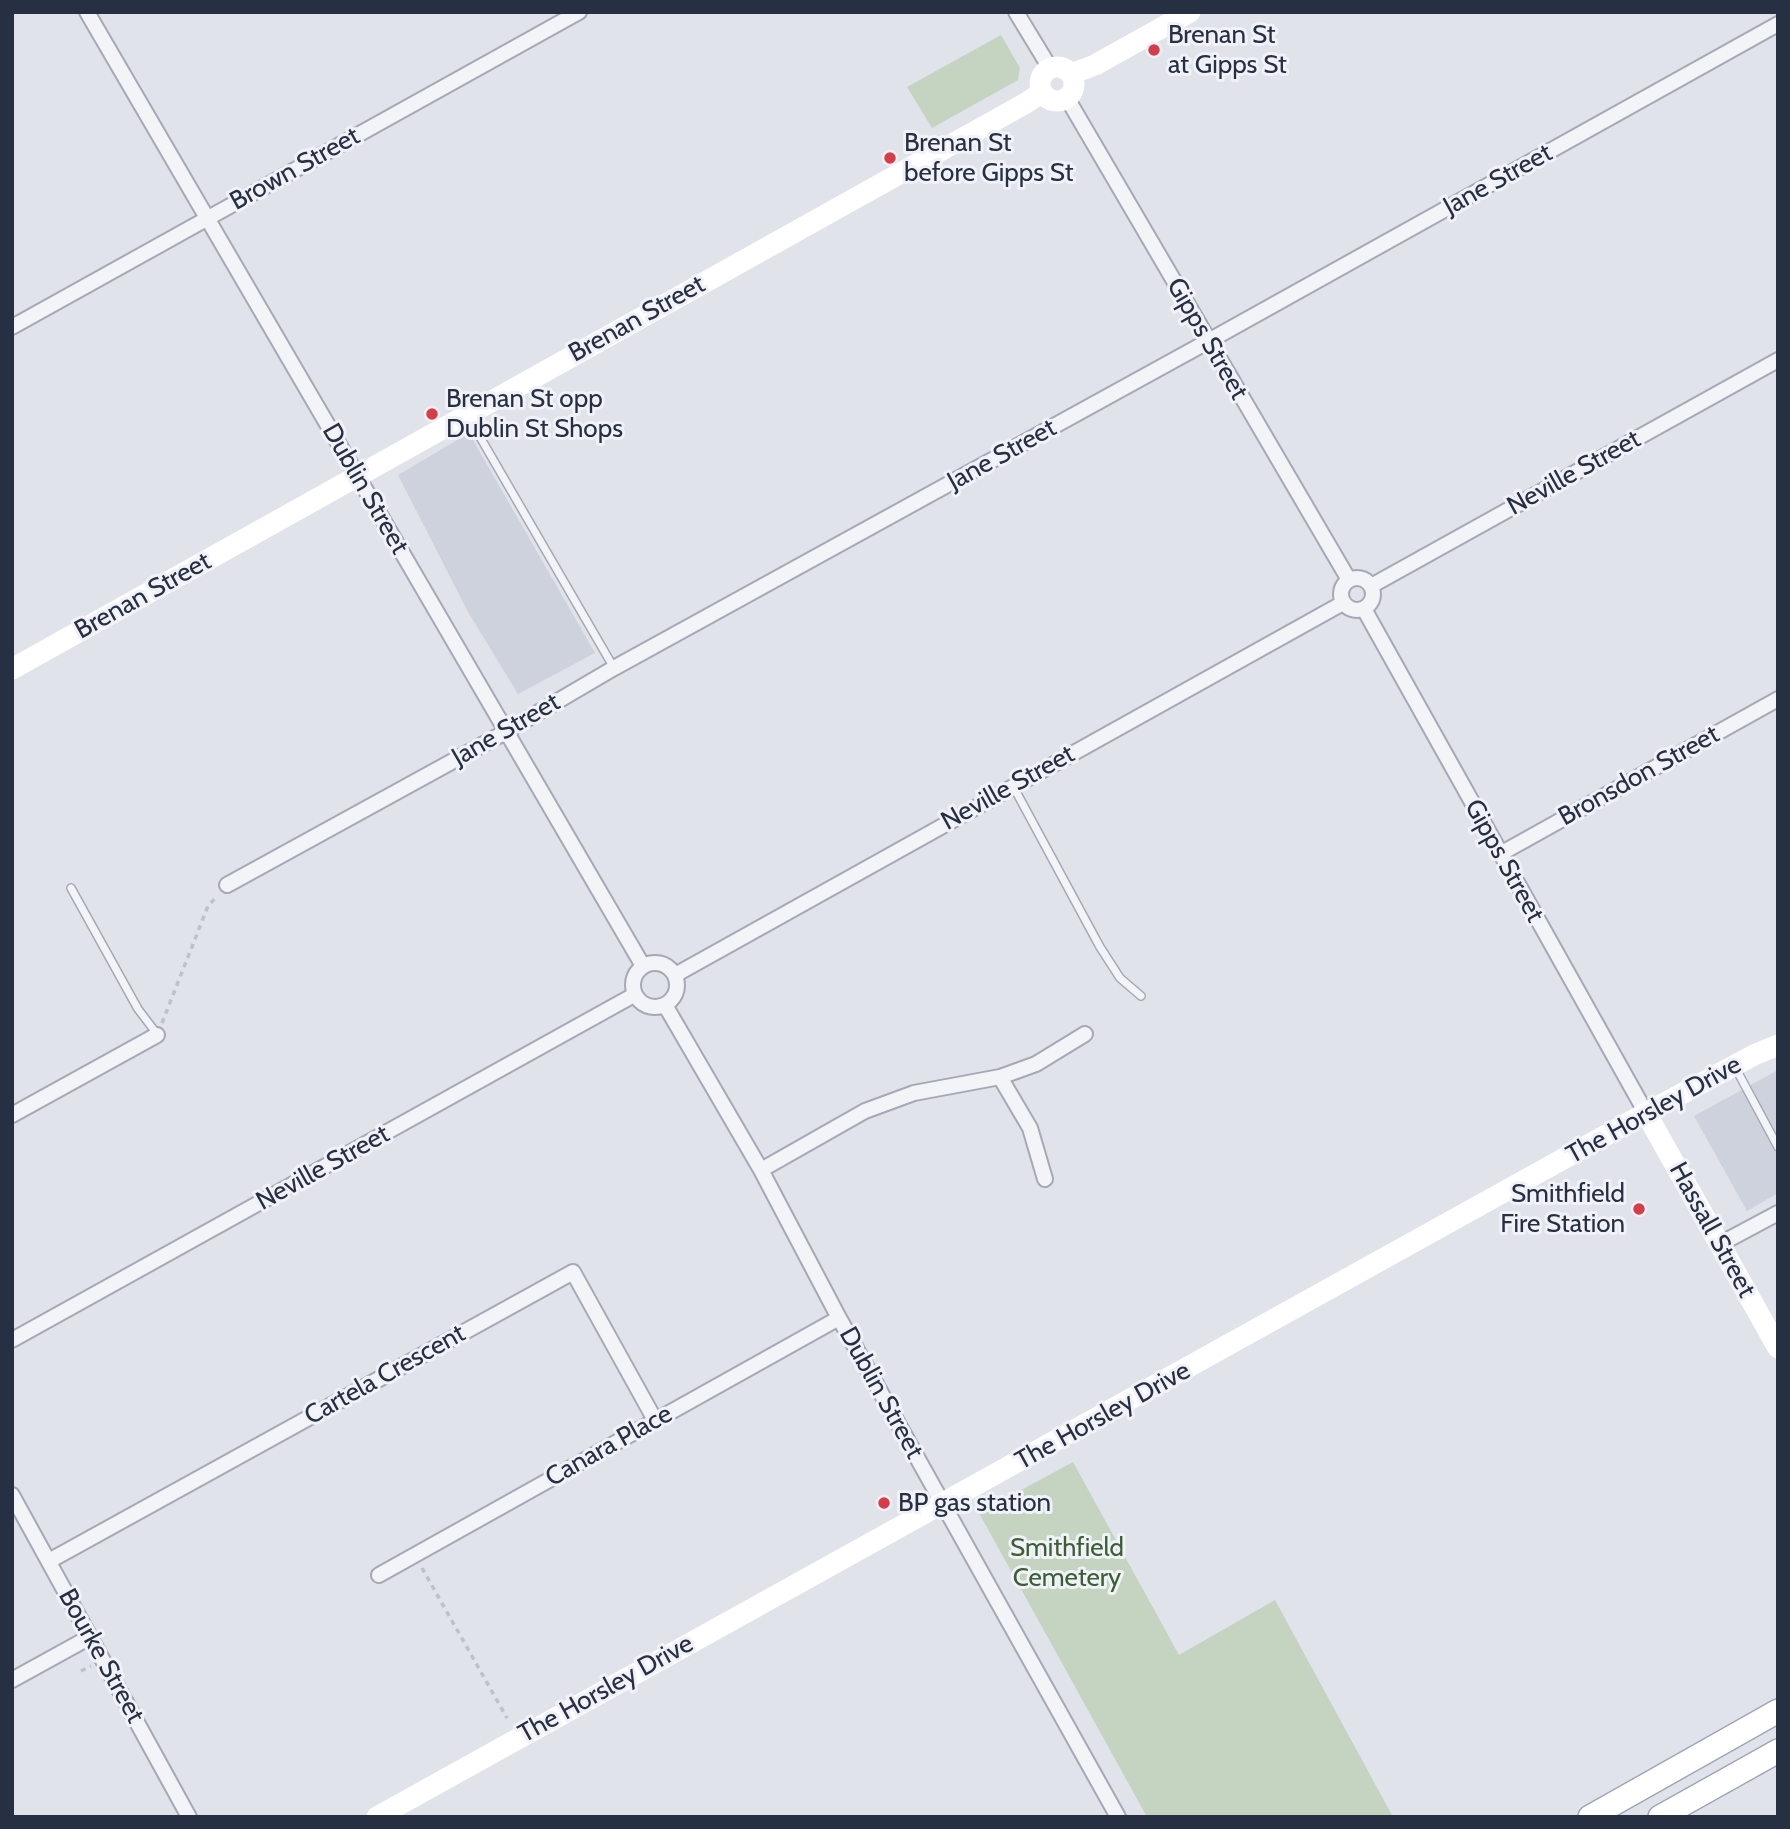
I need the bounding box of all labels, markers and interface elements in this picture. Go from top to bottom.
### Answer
place label: Brenan St at Gipps St [1168,19,1287,80]
marker: Brenan St at Gipps St [1146,42,1162,58]
street label: Brown Street [225,121,365,217]
place label: Brenan St before Gipps St [904,127,1073,188]
street label: Jane Street [1438,137,1558,223]
marker: Brenan St before Gipps St [882,150,898,166]
street label: Brenan Street [564,269,710,369]
street label: Gipps Street [1160,273,1254,405]
place label: Brenan St opp Dublin St Shops [446,383,623,444]
marker: Brenan St opp Dublin St Shops [424,406,440,422]
street label: Jane Street [942,412,1062,498]
street label: Dublin Street [315,418,415,560]
street label: Neville Street [1502,424,1646,522]
street label: Brenan Street [70,546,216,646]
street label: Jane Street [447,687,565,773]
street label: Bronsdon Street [1553,719,1725,833]
street label: Neville Street [936,739,1080,837]
street label: Gipps Street [1458,794,1550,928]
street label: The Horsley Drive [1561,1049,1747,1171]
street label: Neville Street [251,1119,395,1217]
street label: Hassall Street [1662,1157,1762,1303]
place label: Smithfield Fire Station [1500,1178,1625,1240]
marker: Smithfield Fire Station [1631,1201,1647,1217]
street label: Cartela Crescent [299,1318,471,1432]
street label: Dublin Street [832,1322,930,1464]
street label: The Horsley Drive [1010,1355,1196,1477]
street label: Canara Place [540,1398,678,1494]
place label: BP gas station [898,1487,1051,1519]
marker: BP gas station [876,1495,892,1511]
park label: Smithfield Cemetery [1010,1532,1124,1594]
street label: Bourke Street [51,1583,151,1729]
street label: The Horsley Drive [513,1628,699,1750]

